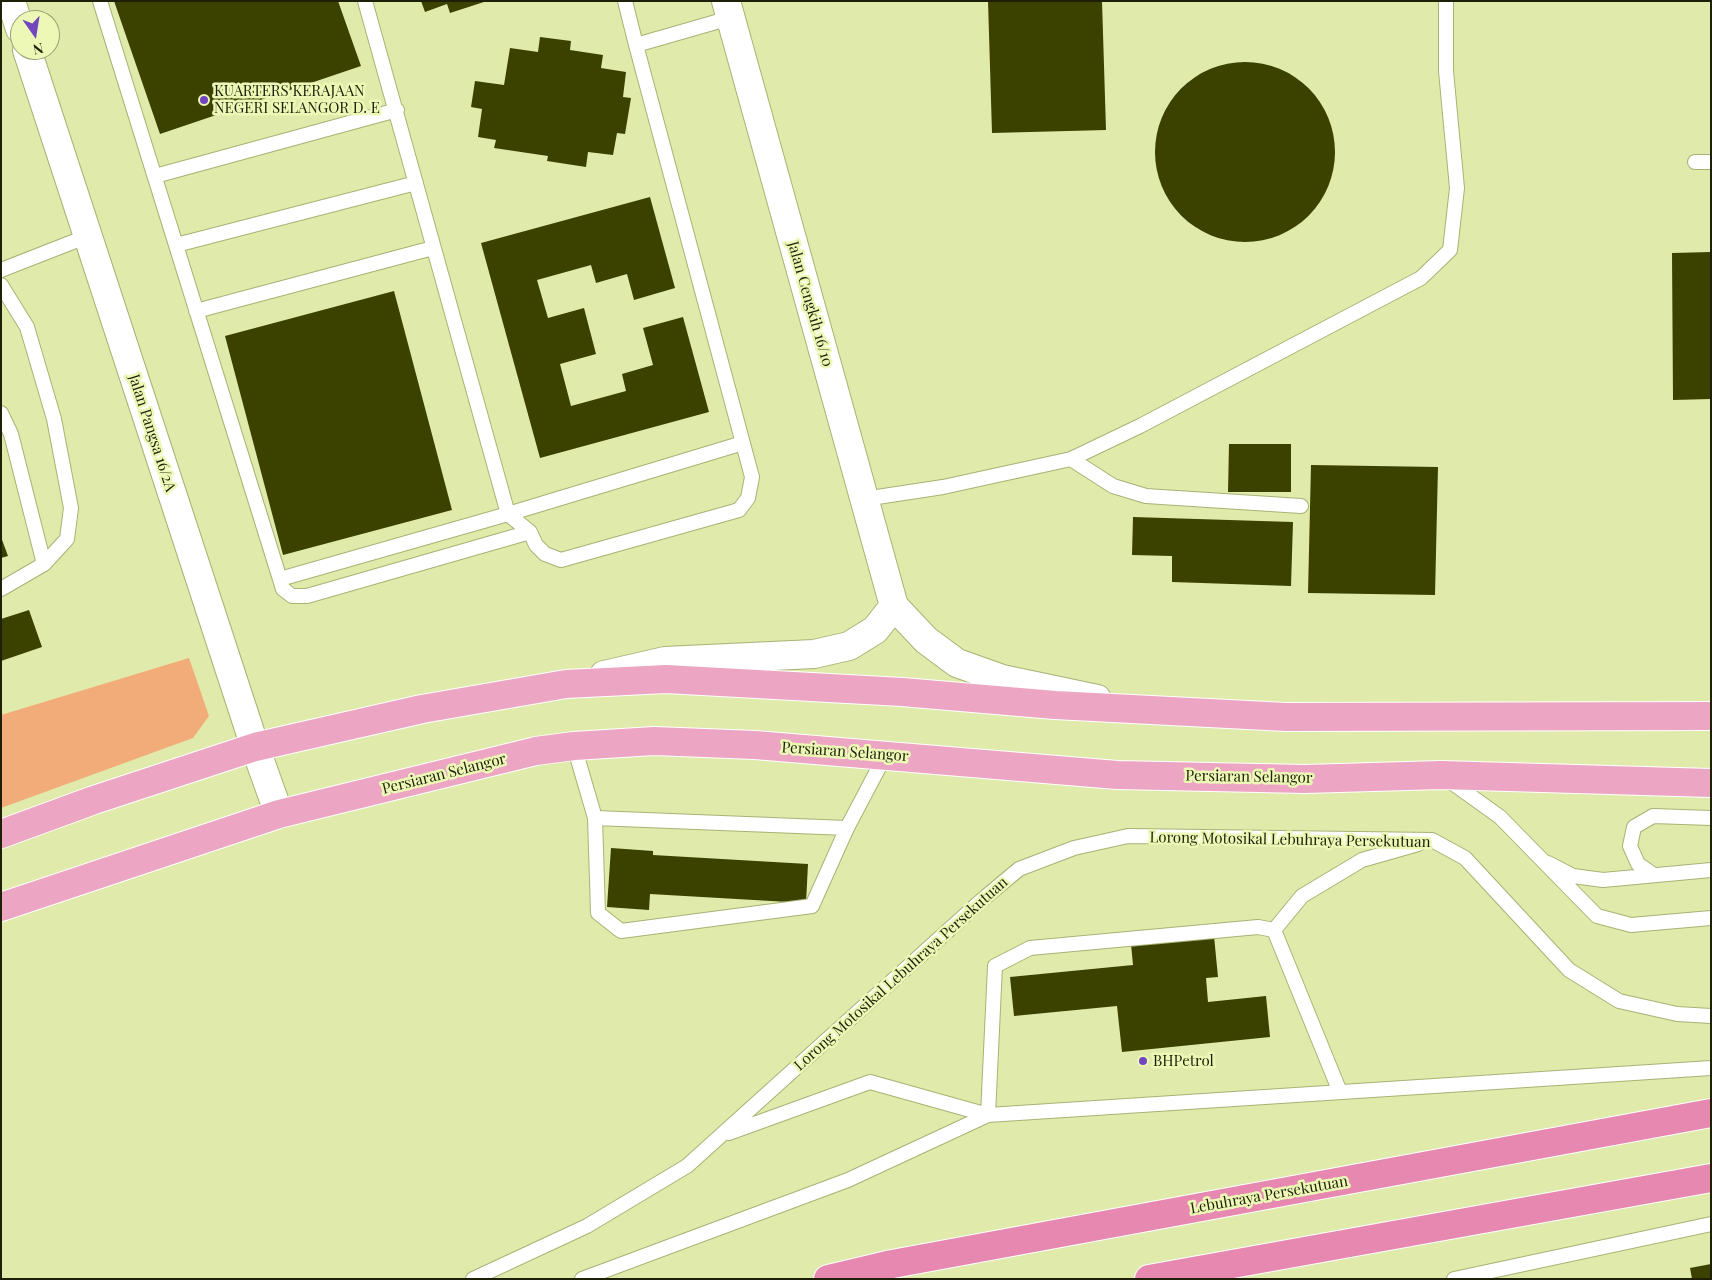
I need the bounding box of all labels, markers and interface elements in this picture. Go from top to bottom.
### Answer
north arrow [10,10,60,60]
text: N [31,39,45,60]
place label: KUARTERS KERAJAAN NEGERI SELANGOR D. E [214,82,380,117]
marker: KUARTERS KERAJAAN NEGERI SELANGOR D. E [198,94,210,106]
street label: Jalan Cengkih 16/10 [783,239,837,369]
street label: Jalan Pangsa 16/2A [125,372,179,494]
street label: Persiaran Selangor [781,739,909,765]
street label: Persiaran Selangor [380,750,508,798]
street label: Persiaran Selangor [1185,767,1313,787]
street label: Lorong Motosikal Lebuhraya Persekutuan [1149,829,1431,851]
street label: Lorong Motosikal Lebuhraya Persekutuan [791,873,1011,1075]
place label: BHPetrol [1153,1052,1214,1070]
marker: BHPetrol [1137,1055,1149,1067]
street label: Lebuhraya Persekutuan [1189,1172,1349,1218]

